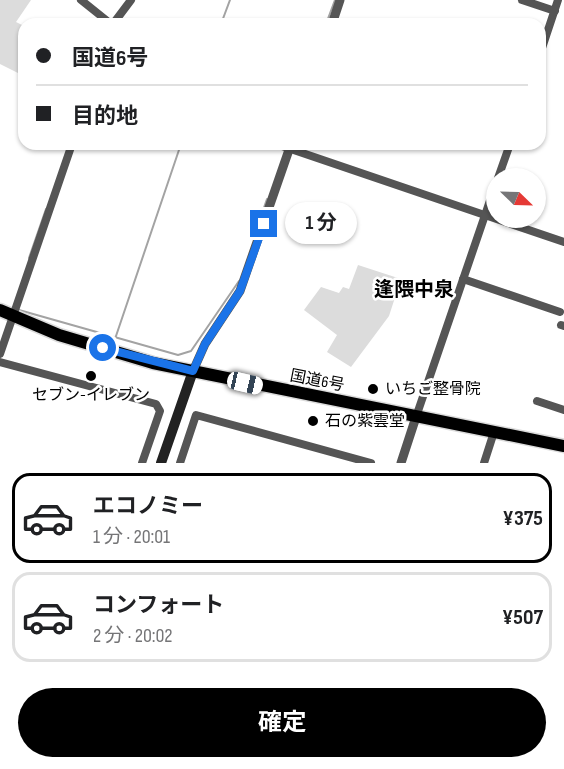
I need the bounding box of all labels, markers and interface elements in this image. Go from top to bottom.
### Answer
text: 国道6号 [72,45,148,72]
text: 目的地 [72,103,138,130]
north arrow [486,168,546,228]
map controls [486,168,546,228]
callout: 1 分 [285,203,357,245]
route end [250,210,277,237]
text: 1 分 [306,211,336,235]
district label: 逢隈中泉 [374,278,454,302]
route start [89,334,116,361]
street label: 国道6号 [288,366,346,396]
marker: セブン-イレブン [84,369,98,383]
car [225,370,265,396]
place label: いちご整骨院 [385,380,481,399]
marker: いちご整骨院 [366,382,380,396]
place label: セブン-イレブン [32,386,150,405]
place label: 石の紫雲堂 [325,412,405,431]
marker: 石の紫雲堂 [306,414,320,428]
icon: car [21,491,75,545]
text: エコノミー [93,493,203,520]
text: ¥375 [503,505,543,532]
text: 1 分 · 20:01 [93,525,170,549]
icon: car [21,590,75,644]
text: コンフォート [93,592,224,619]
text: ¥507 [502,604,543,631]
text: 2 分 · 20:02 [93,624,173,648]
button: 確定 [18,688,546,757]

